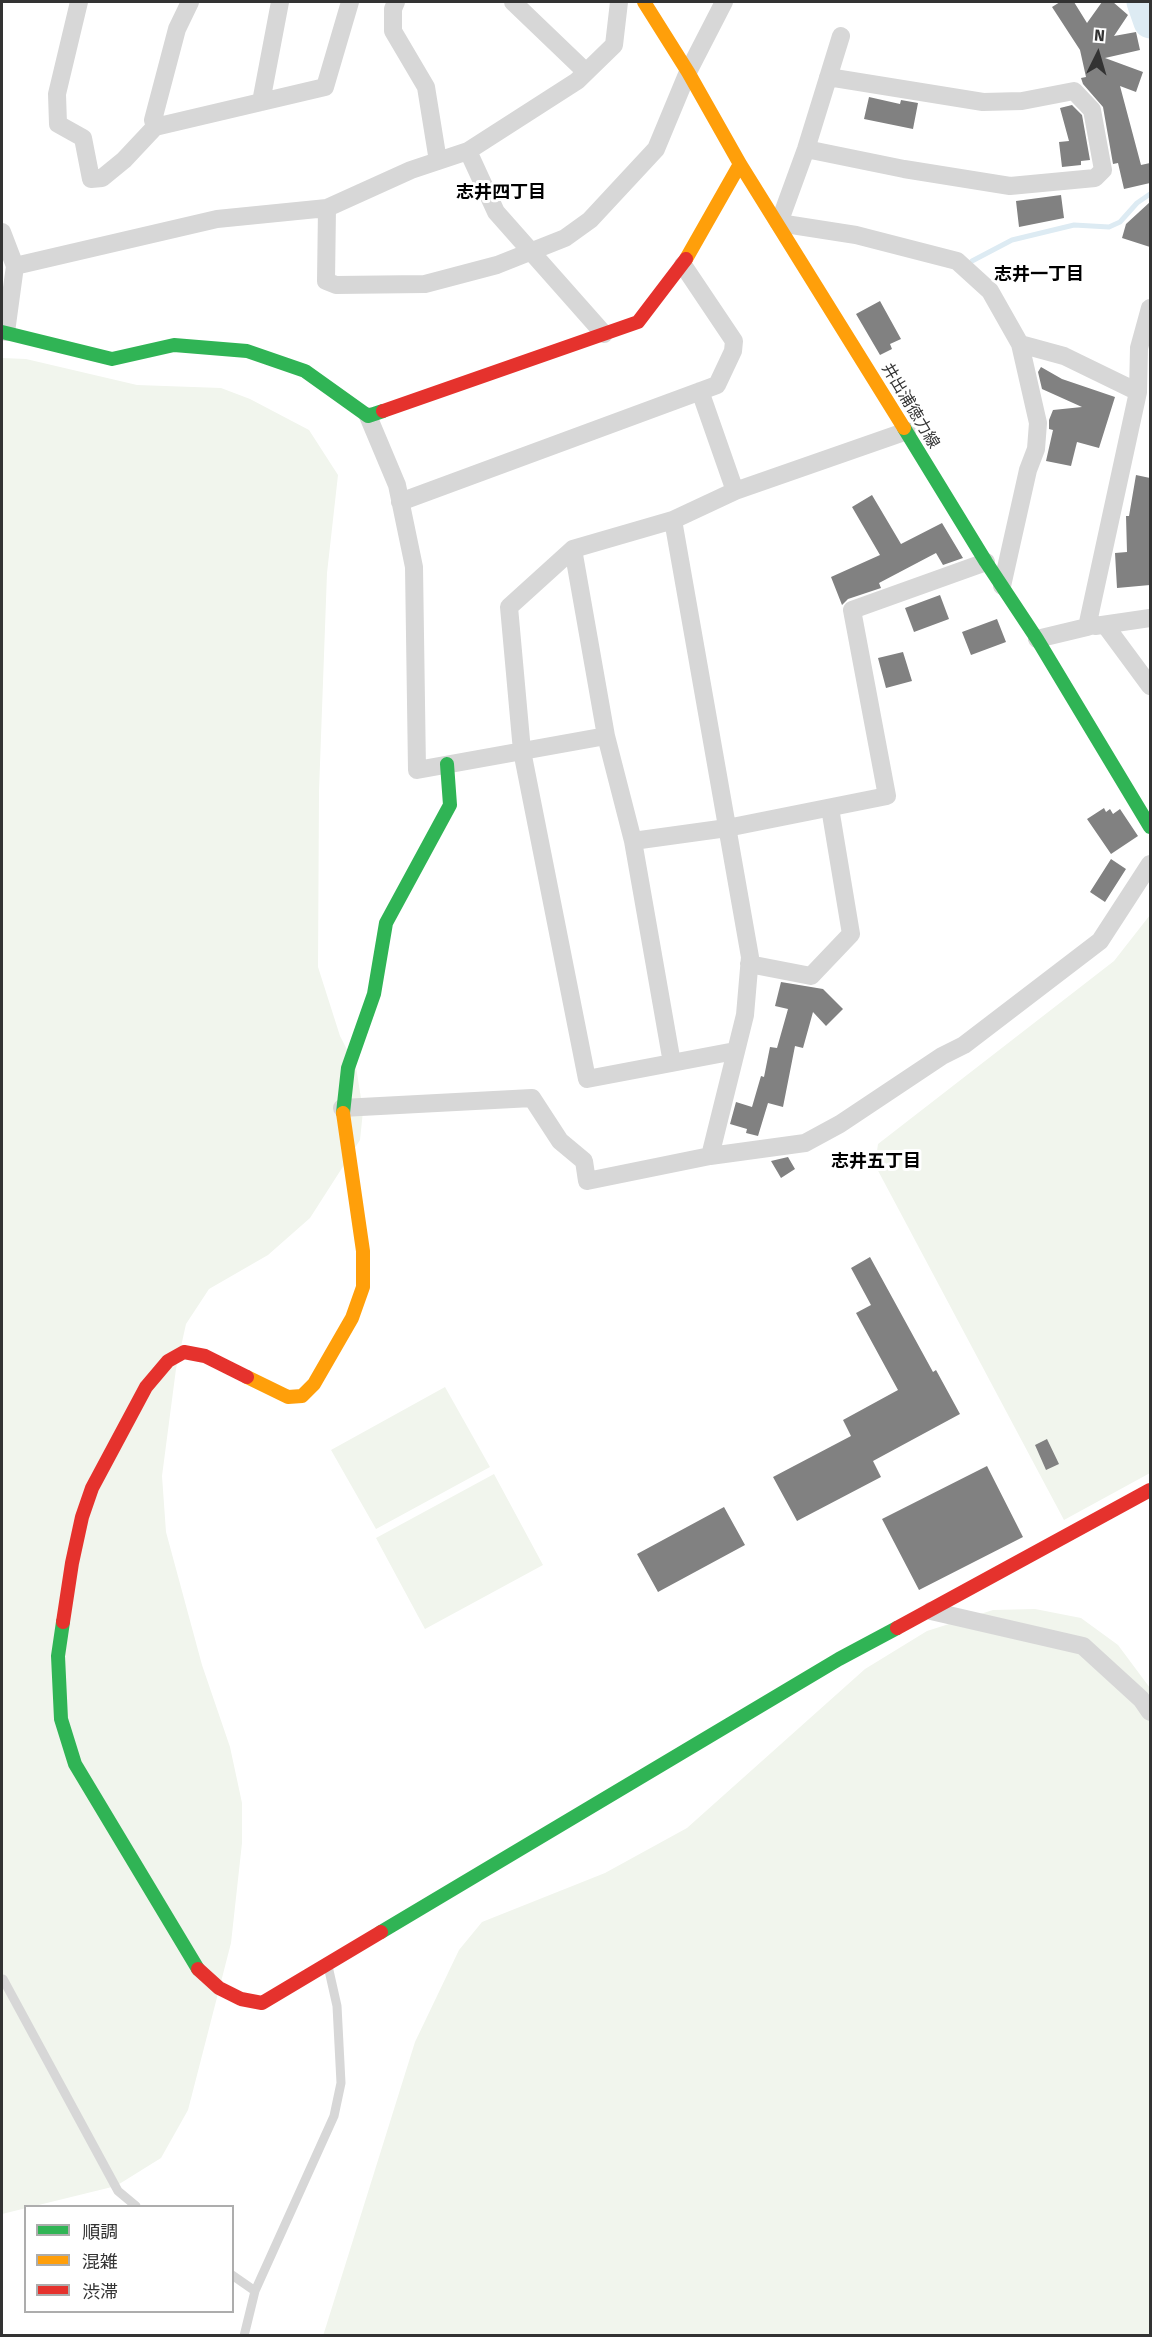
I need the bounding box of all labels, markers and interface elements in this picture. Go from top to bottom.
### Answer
north arrow [1068,24,1128,84]
text: N [1093,26,1106,45]
district label: 志井四丁目 [456,182,546,204]
district label: 志井一丁目 [994,264,1084,286]
street label: 井出浦徳力線 [877,360,943,452]
district label: 志井五丁目 [831,1151,921,1173]
legend [24,2205,234,2313]
text: 順調 [82,2221,118,2243]
text: 混雑 [82,2251,118,2273]
text: 渋滞 [82,2281,118,2303]

